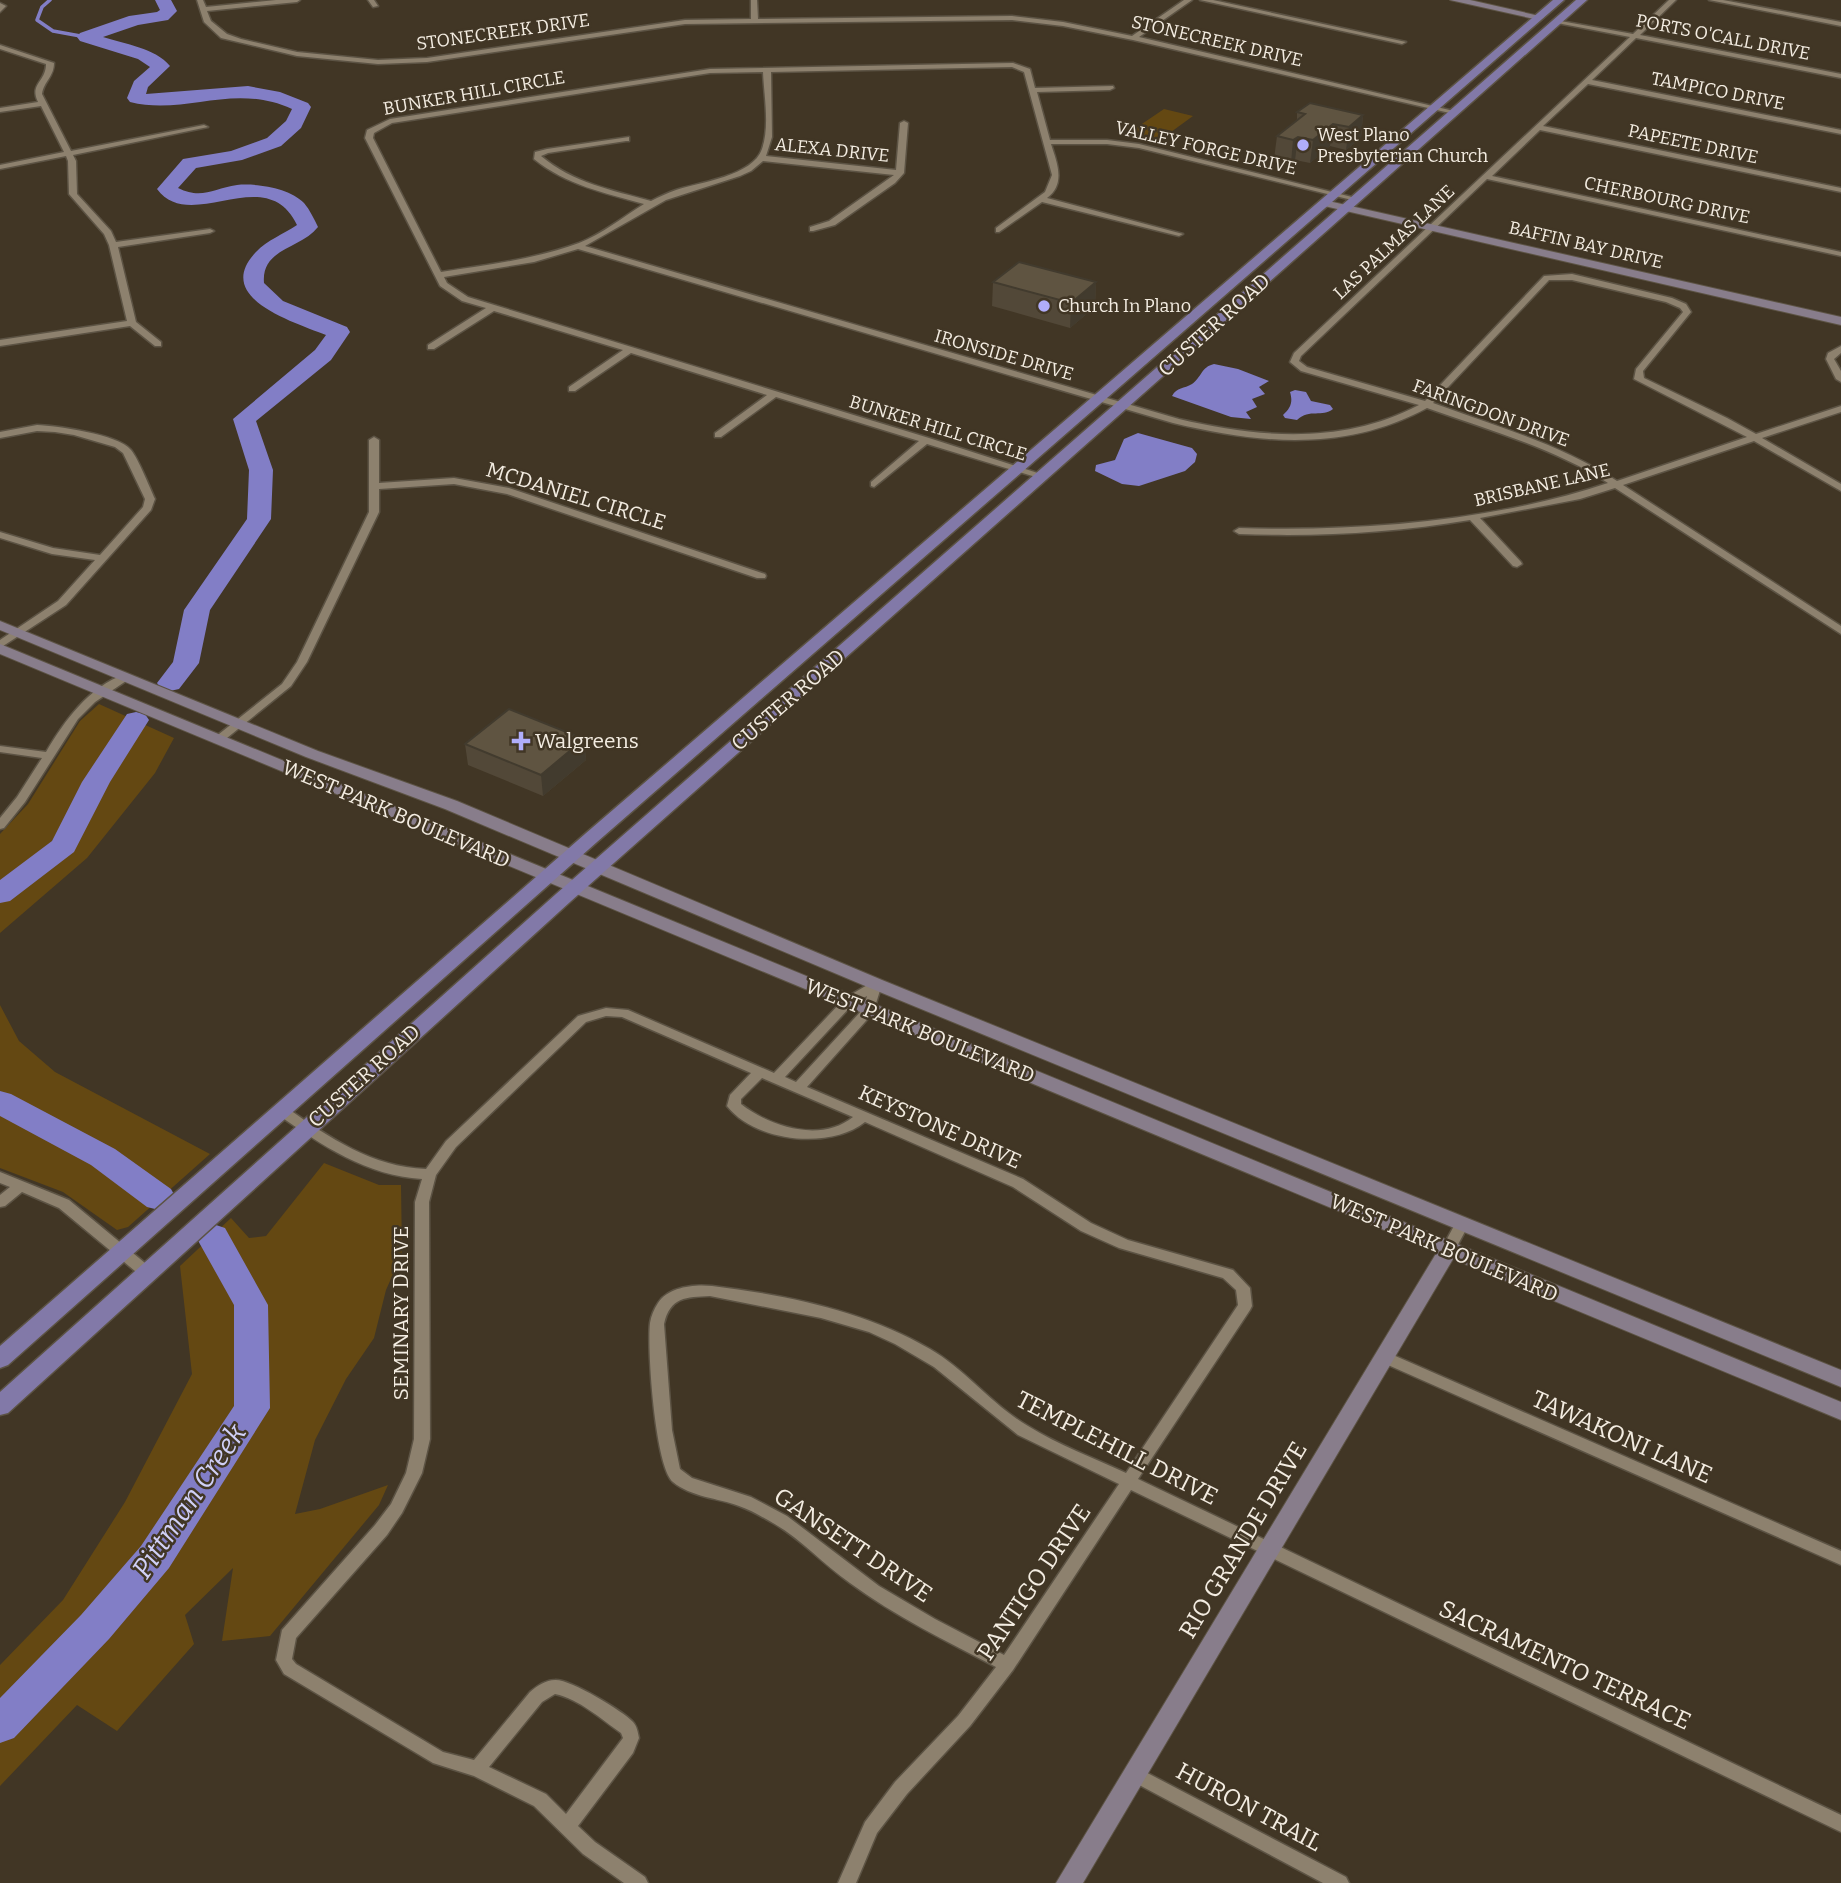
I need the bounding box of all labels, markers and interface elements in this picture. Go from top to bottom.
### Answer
street label: STONECREEK DRIVE [415,9,591,55]
street label: PORTS O'CALL DRIVE [1634,9,1812,65]
street label: STONECREEK DRIVE [1129,11,1305,71]
street label: BUNKER HILL CIRCLE [381,66,567,120]
street label: TAMPICO DRIVE [1649,67,1787,115]
street label: VALLEY FORGE DRIVE [1113,116,1299,180]
street label: PAPEETE DRIVE [1626,119,1760,169]
place label: West Plano Presbyterian Church [1317,124,1488,167]
street label: ALEXA DRIVE [774,133,890,167]
marker: West Plano Presbyterian Church [1295,137,1311,153]
street label: CHERBOURG DRIVE [1582,172,1752,228]
street label: LAS PALMAS LANE [1329,180,1459,304]
street label: BAFFIN BAY DRIVE [1507,217,1665,273]
street label: CUSTER ROAD [1153,268,1275,382]
place label: Church In Plano [1058,295,1191,317]
marker: Church In Plano [1036,298,1052,314]
street label: IRONSIDE DRIVE [932,325,1076,385]
street label: FARINGDON DRIVE [1410,374,1572,452]
street label: BUNKER HILL CIRCLE [847,391,1029,465]
street label: MCDANIEL CIRCLE [483,456,669,536]
street label: BRISBANE LANE [1472,459,1612,511]
street label: CUSTER ROAD [726,644,850,756]
place label: Walgreens [535,728,639,754]
marker: Walgreens [513,733,529,749]
street label: WEST PARK BOULEVARD [278,754,514,874]
street label: WEST PARK BOULEVARD [802,973,1038,1089]
street label: CUSTER ROAD [303,1019,425,1133]
street label: KEYSTONE DRIVE [855,1079,1025,1175]
street label: WEST PARK BOULEVARD [1326,1188,1562,1308]
street label: SEMINARY DRIVE [388,1226,414,1400]
street label: TEMPLEHILL DRIVE [1012,1385,1222,1511]
street label: TAWAKONI LANE [1527,1385,1717,1489]
water label: Pittman Creek [125,1417,253,1584]
street label: RIO GRANDE DRIVE [1173,1437,1313,1643]
street label: GANSETT DRIVE [769,1482,937,1608]
street label: PANTIGO DRIVE [972,1499,1096,1665]
street label: SACRAMENTO TERRACE [1435,1594,1695,1736]
street label: HURON TRAIL [1171,1757,1327,1857]

